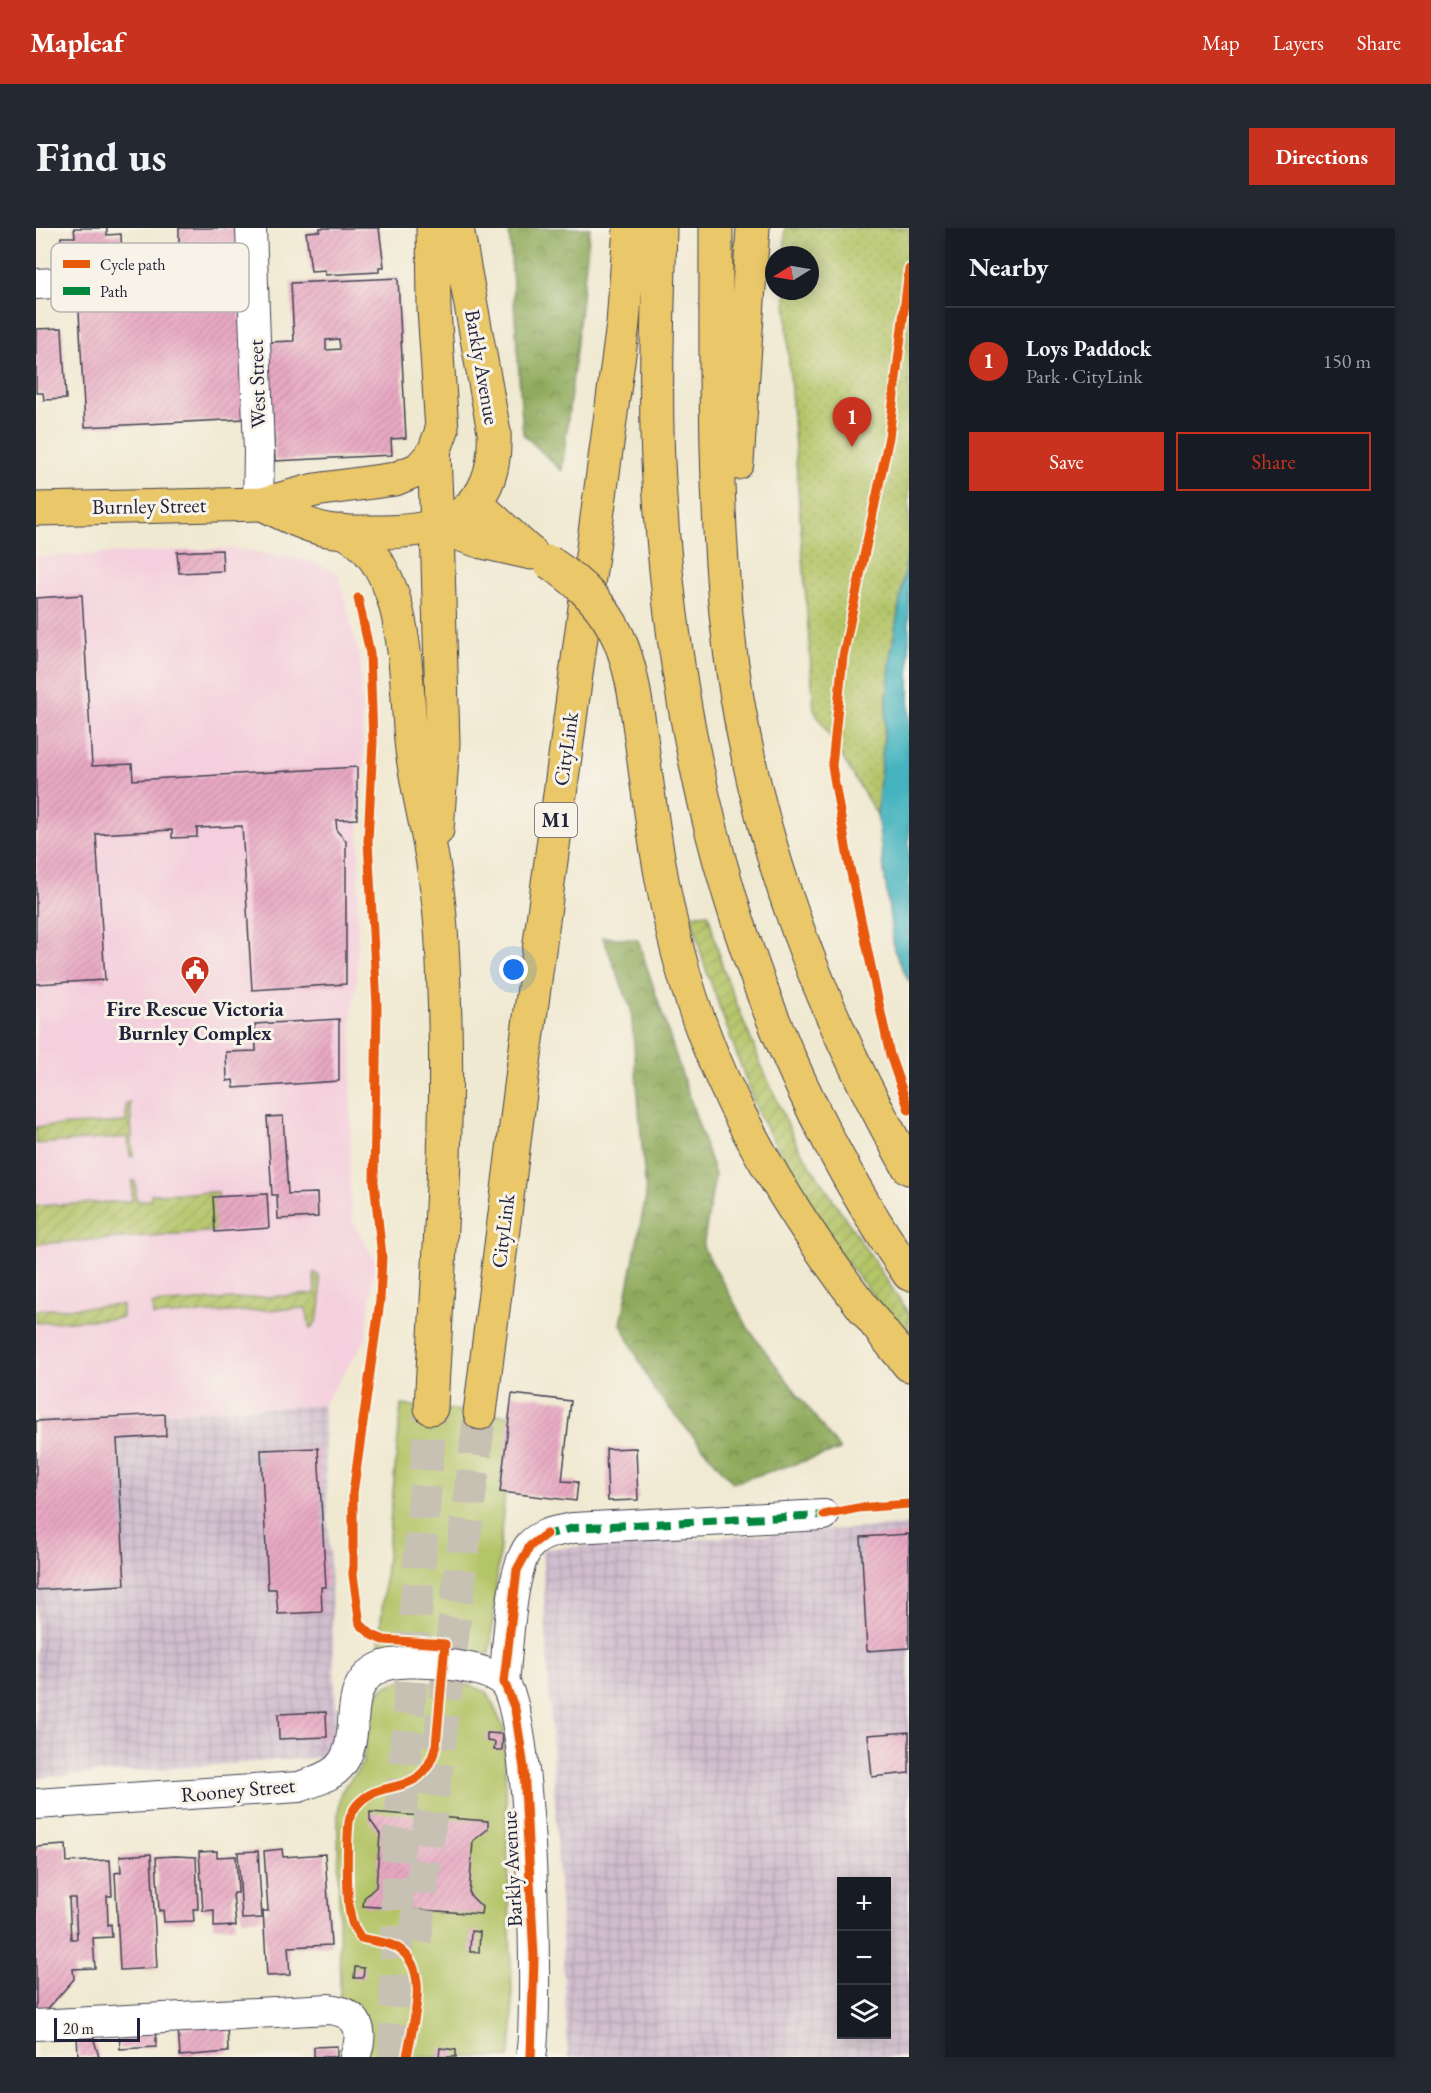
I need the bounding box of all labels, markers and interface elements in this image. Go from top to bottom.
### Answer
text: Mapleaf [30,24,124,60]
text: Map [1202,29,1240,56]
text: Layers [1273,29,1324,56]
text: Share [1357,29,1401,56]
button: Directions [1249,128,1395,185]
text: Find us [36,129,167,184]
legend [51,243,249,312]
north arrow [765,246,819,300]
text: Nearby [969,250,1049,284]
text: Cycle path [100,254,165,275]
text: Path [100,281,128,302]
street label: Barkly Avenue [459,307,506,427]
text: Loys Paddock [1026,334,1151,363]
street label: West Street [241,339,272,429]
text: 1 [983,348,994,374]
text: 150 m [1323,348,1371,374]
text: Park · CityLink [1026,363,1143,389]
pin: 1 [832,398,872,447]
button: Save [969,432,1164,491]
button: Share [1176,432,1371,491]
street label: Burnley Street [92,491,207,520]
street label: CityLink [547,709,584,788]
road number: M1 [535,803,577,837]
public building icon: Fire Rescue Victoria Burnley Complex [179,954,211,996]
your location [499,955,528,984]
place label: Fire Rescue Victoria Burnley Complex [106,995,285,1046]
street label: CityLink [485,1191,521,1269]
street label: Rooney Street [180,1771,297,1808]
street label: Barkly Avenue [495,1810,528,1928]
map controls [837,1877,891,2039]
button: + [837,1877,891,1931]
button: − [837,1931,891,1985]
button: layers [837,1985,891,2039]
scale bar [54,2015,140,2042]
text: 20 m [63,2018,94,2039]

